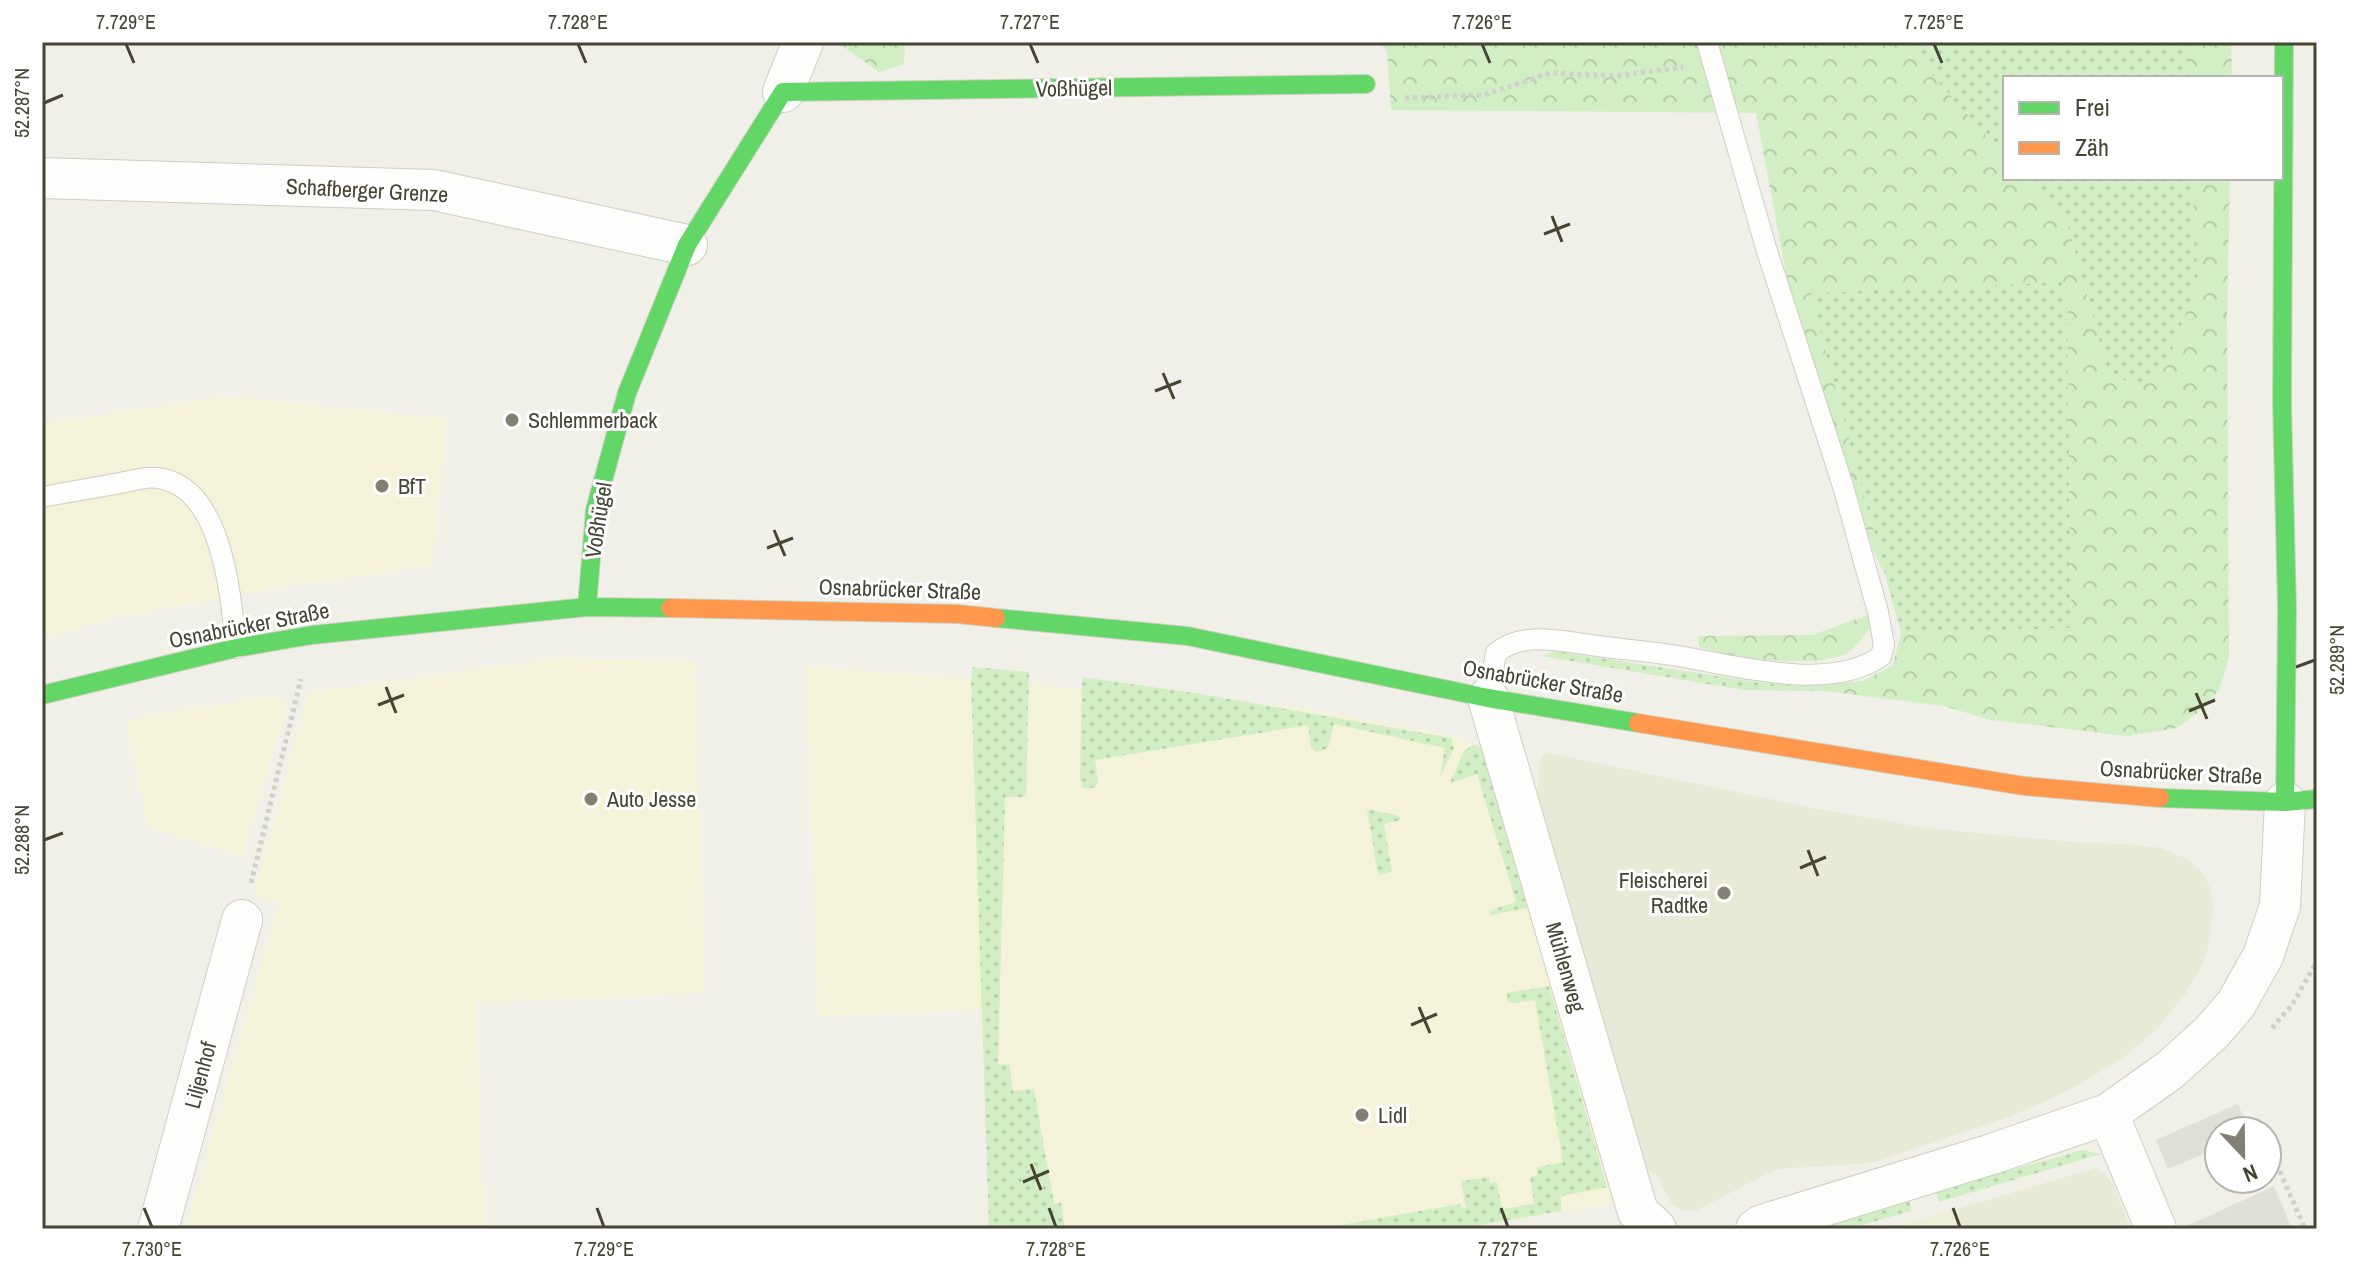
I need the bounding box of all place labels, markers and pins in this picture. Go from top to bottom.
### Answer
place label: Schlemmerback [528,405,658,435]
marker: Schlemmerback [503,411,521,429]
place label: BfT [398,471,426,501]
marker: BfT [373,477,391,495]
place label: Auto Jesse [606,784,696,814]
marker: Auto Jesse [582,790,600,808]
place label: Fleischerei Radtke [1619,865,1708,920]
marker: Fleischerei Radtke [1715,884,1733,902]
place label: Lidl [1378,1100,1407,1130]
marker: Lidl [1353,1106,1371,1124]

